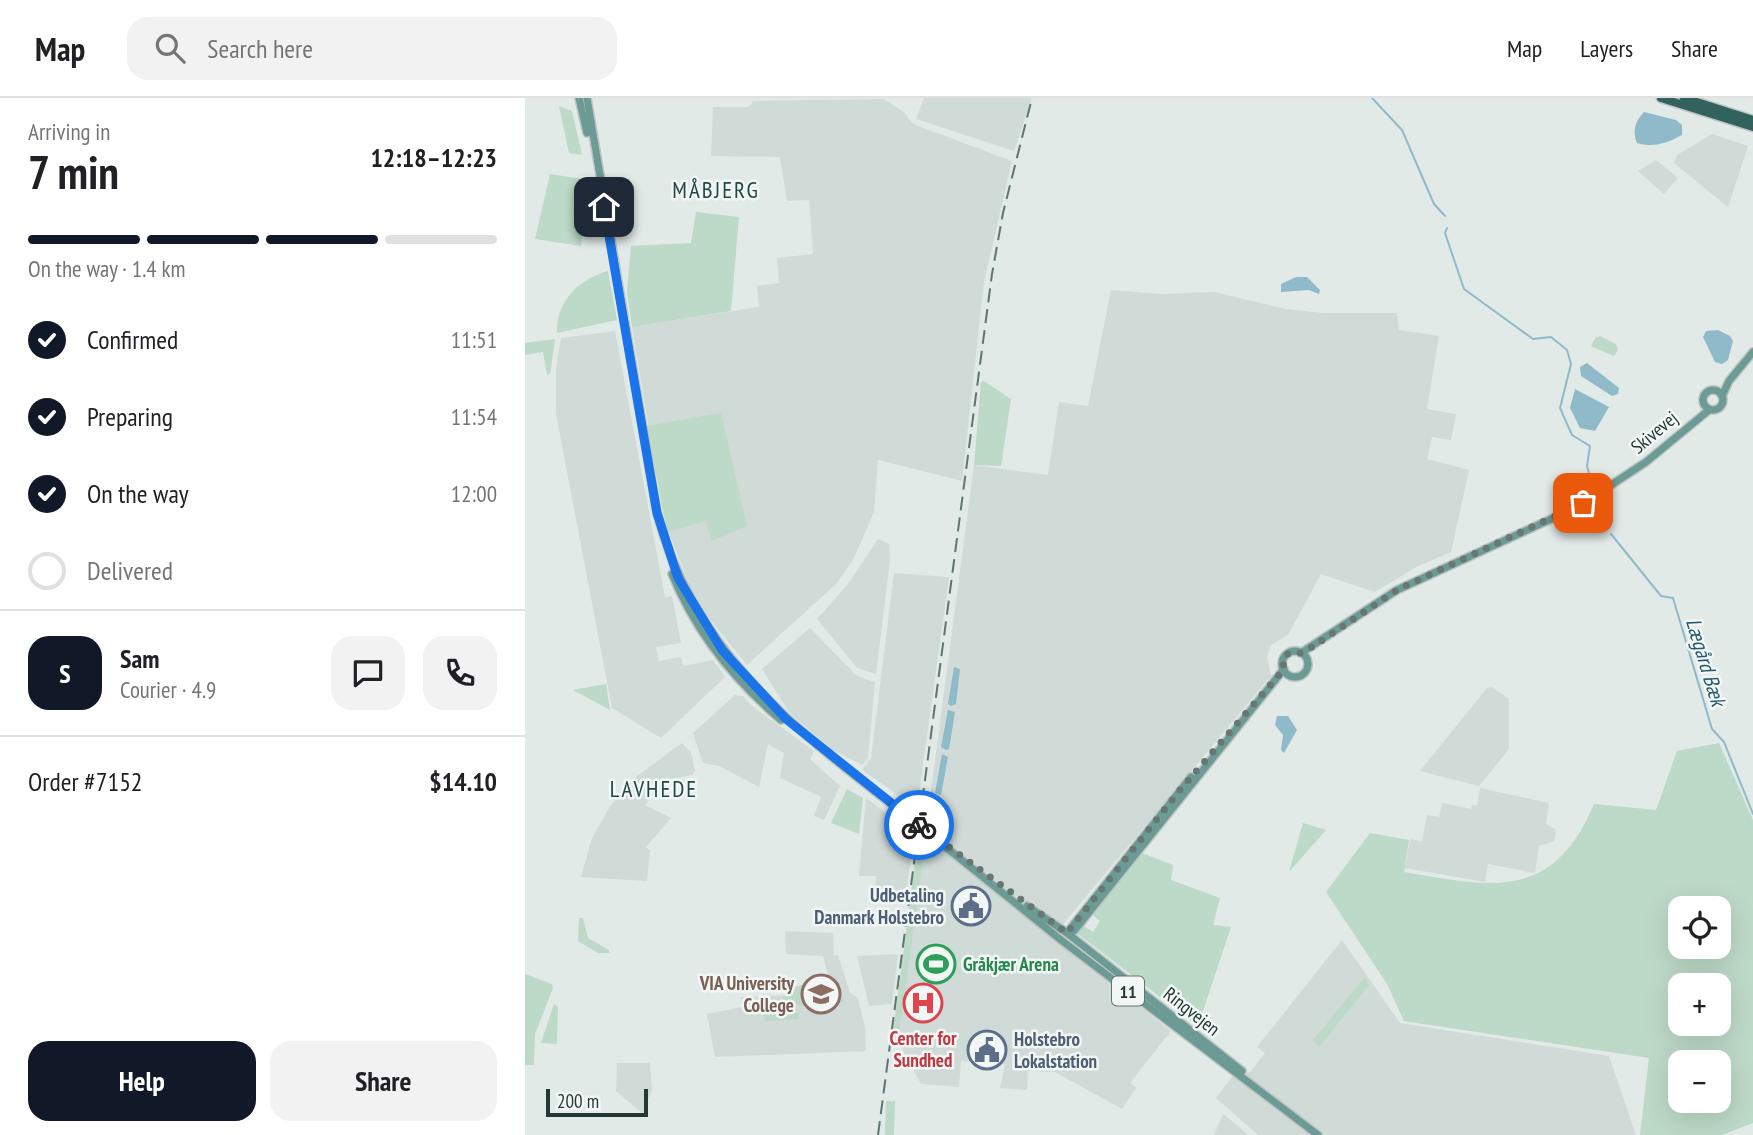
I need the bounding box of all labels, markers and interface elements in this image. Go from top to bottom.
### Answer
search box [127,17,617,80]
text: Map [35,27,85,70]
icon: search [151,29,189,67]
text: Search here [207,32,313,65]
text: Map [1507,33,1542,64]
text: Layers [1580,33,1633,64]
text: Share [1671,33,1718,64]
text: Arriving in [28,117,110,146]
text: 12:18–12:23 [370,141,497,174]
text: 7 min [28,142,119,202]
district label: MÅBJERG [672,175,760,204]
pin [574,177,634,237]
icon: home [585,188,623,226]
text: On the way · 1.4 km [28,254,185,283]
icon: check [28,321,66,359]
text: Confirmed [87,323,178,356]
text: 11:51 [451,325,497,354]
icon: check [28,398,66,436]
text: Preparing [87,400,173,433]
text: 11:54 [451,402,497,431]
street label: Skivevej [1626,406,1682,458]
pin [1553,473,1613,533]
icon: check [28,475,66,513]
text: On the way [87,477,189,510]
text: 12:00 [451,479,497,508]
icon: bag [1564,484,1602,522]
text: Delivered [87,554,173,587]
water label: Lægård Bæk [1680,615,1733,712]
button: chat [331,636,405,710]
button: phone [423,636,497,710]
text: Sam [120,642,159,675]
text: S [59,657,71,690]
text: Courier · 4.9 [120,675,216,704]
text: Order #7152 [28,765,143,798]
text: $14.10 [429,765,497,798]
district label: LAVHEDE [610,774,698,803]
courier [884,790,954,860]
icon: bike [900,806,938,844]
place label: Udbetaling Danmark Holstebro [814,883,944,929]
public building icon: Udbetaling Danmark Holstebro [950,885,992,927]
map controls [1668,896,1731,1113]
button: locate [1668,896,1731,959]
sports icon: Gråkjær Arena [915,943,957,985]
place label: Gråkjær Arena [963,952,1059,976]
place label: VIA University College [699,971,794,1017]
school or university icon: VIA University College [800,973,842,1015]
button: + [1668,973,1731,1036]
road number: 11 [1112,976,1144,1006]
street label: Ringvejen [1159,981,1225,1041]
hospital icon: Center for Sundhed [902,982,944,1024]
place label: Center for Sundhed [889,1026,957,1072]
place label: Holstebro Lokalstation [1014,1027,1097,1073]
public building icon: Holstebro Lokalstation [966,1029,1008,1071]
button: Help [28,1041,256,1121]
button: Share [270,1041,497,1121]
button: − [1668,1050,1731,1113]
scale bar [546,1086,647,1118]
text: 200 m [557,1089,599,1113]

